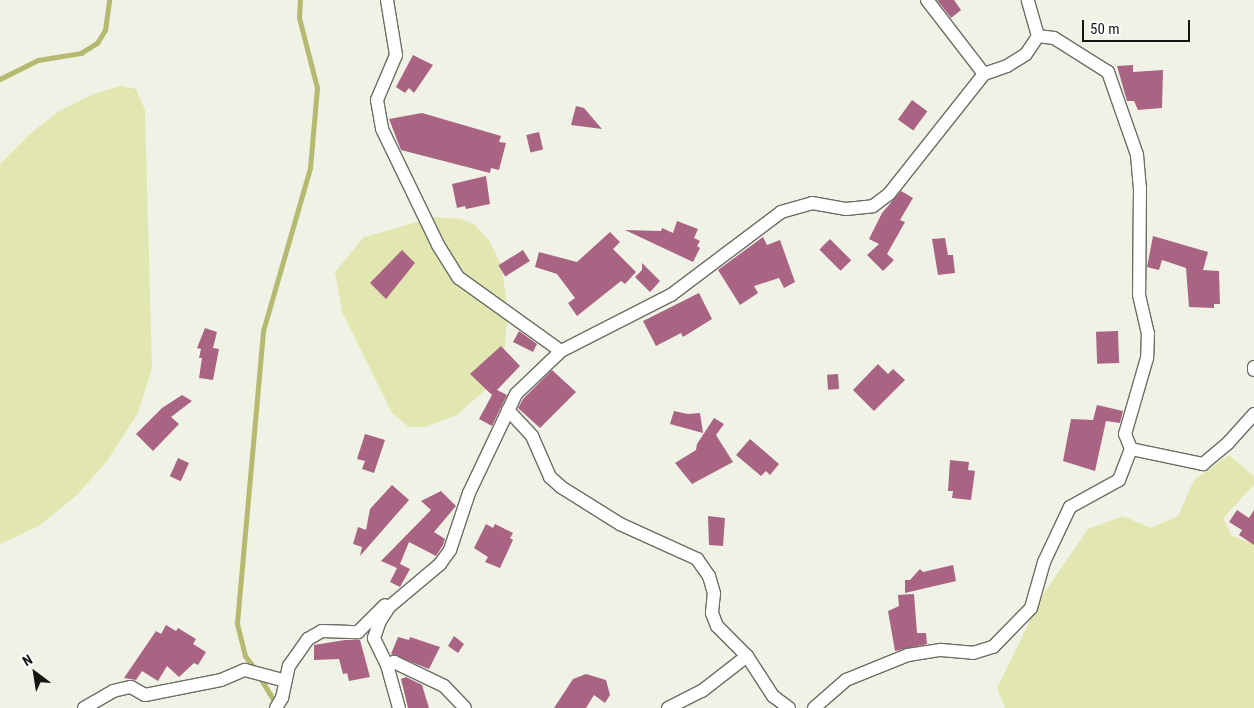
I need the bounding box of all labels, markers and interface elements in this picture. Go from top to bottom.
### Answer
scale bar [1084,10,1192,42]
text: 50 m [1090,20,1120,38]
north arrow [10,648,60,698]
text: N [19,651,35,669]

